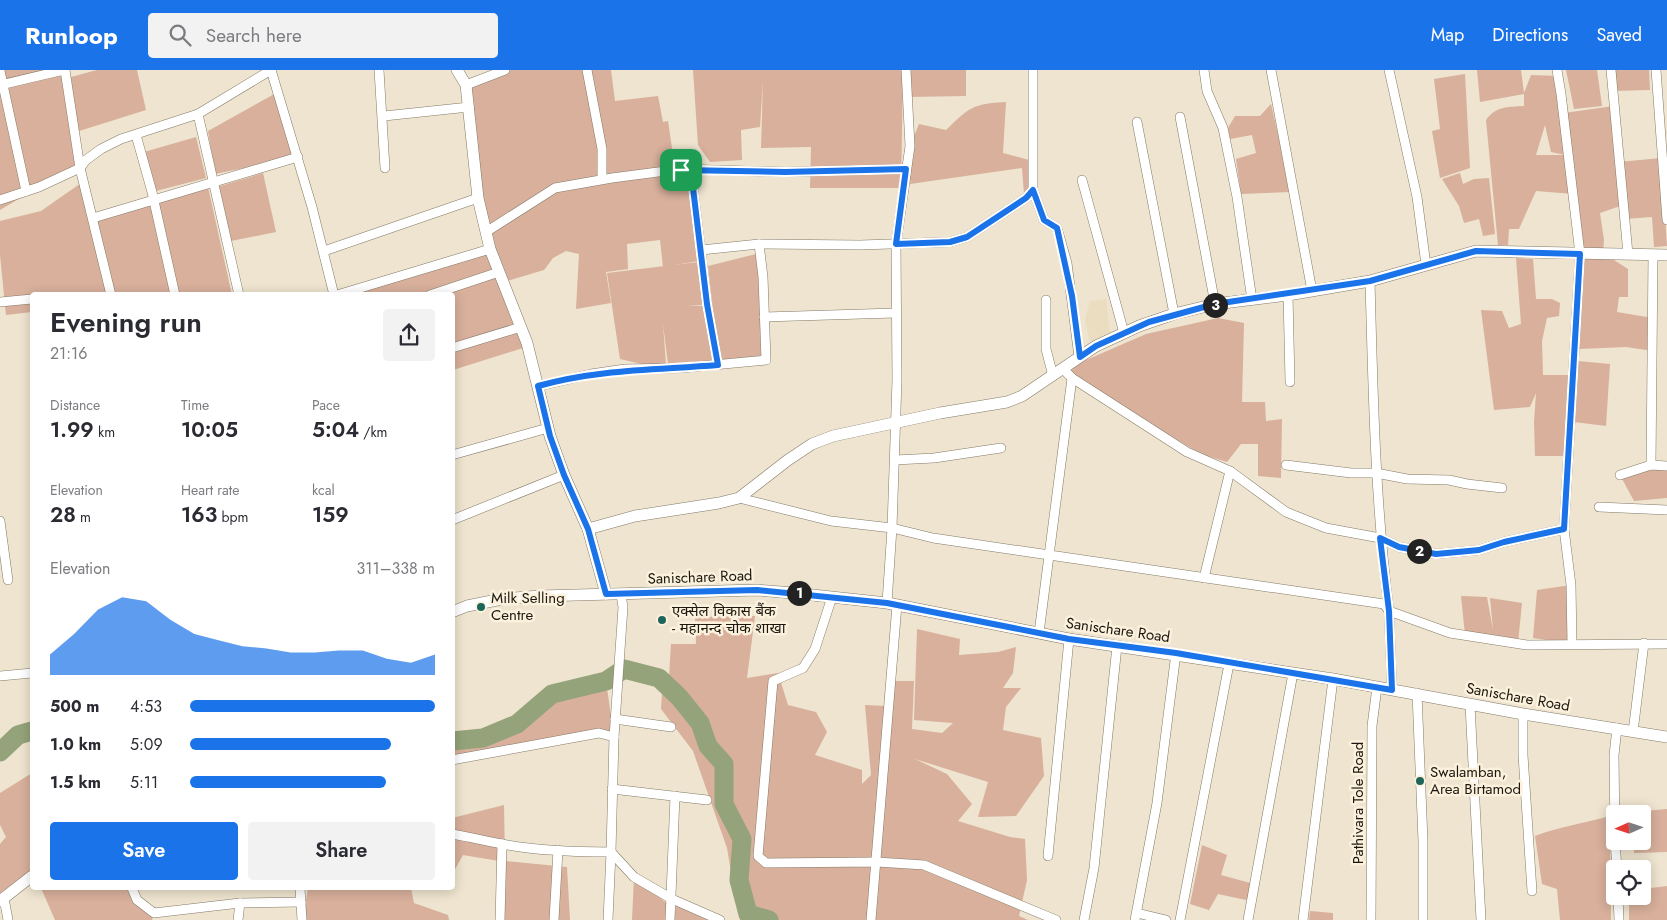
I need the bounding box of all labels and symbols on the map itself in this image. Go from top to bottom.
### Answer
pin [660,149,702,191]
pin: 3 [1202,292,1228,318]
pin: 2 [1406,538,1432,564]
street label: Sanischare Road [647,564,753,590]
pin: 1 [786,580,812,606]
place label: Milk Selling Centre [491,587,565,626]
place label: एक्सेल विकास बैंक - महानन्द चोक शाखा [672,600,787,639]
marker: Milk Selling Centre [475,601,487,613]
street label: Sanischare Road [1064,612,1172,648]
marker: एक्सेल विकास बैंक - महानन्द चोक शाखा [656,614,668,626]
street label: Sanischare Road [1464,677,1572,717]
street label: Pathivara Tole Road [1347,742,1369,864]
place label: Swalamban, Area Birtamod [1430,761,1521,800]
marker: Swalamban, Area Birtamod [1414,775,1426,787]
north arrow [1606,805,1651,850]

